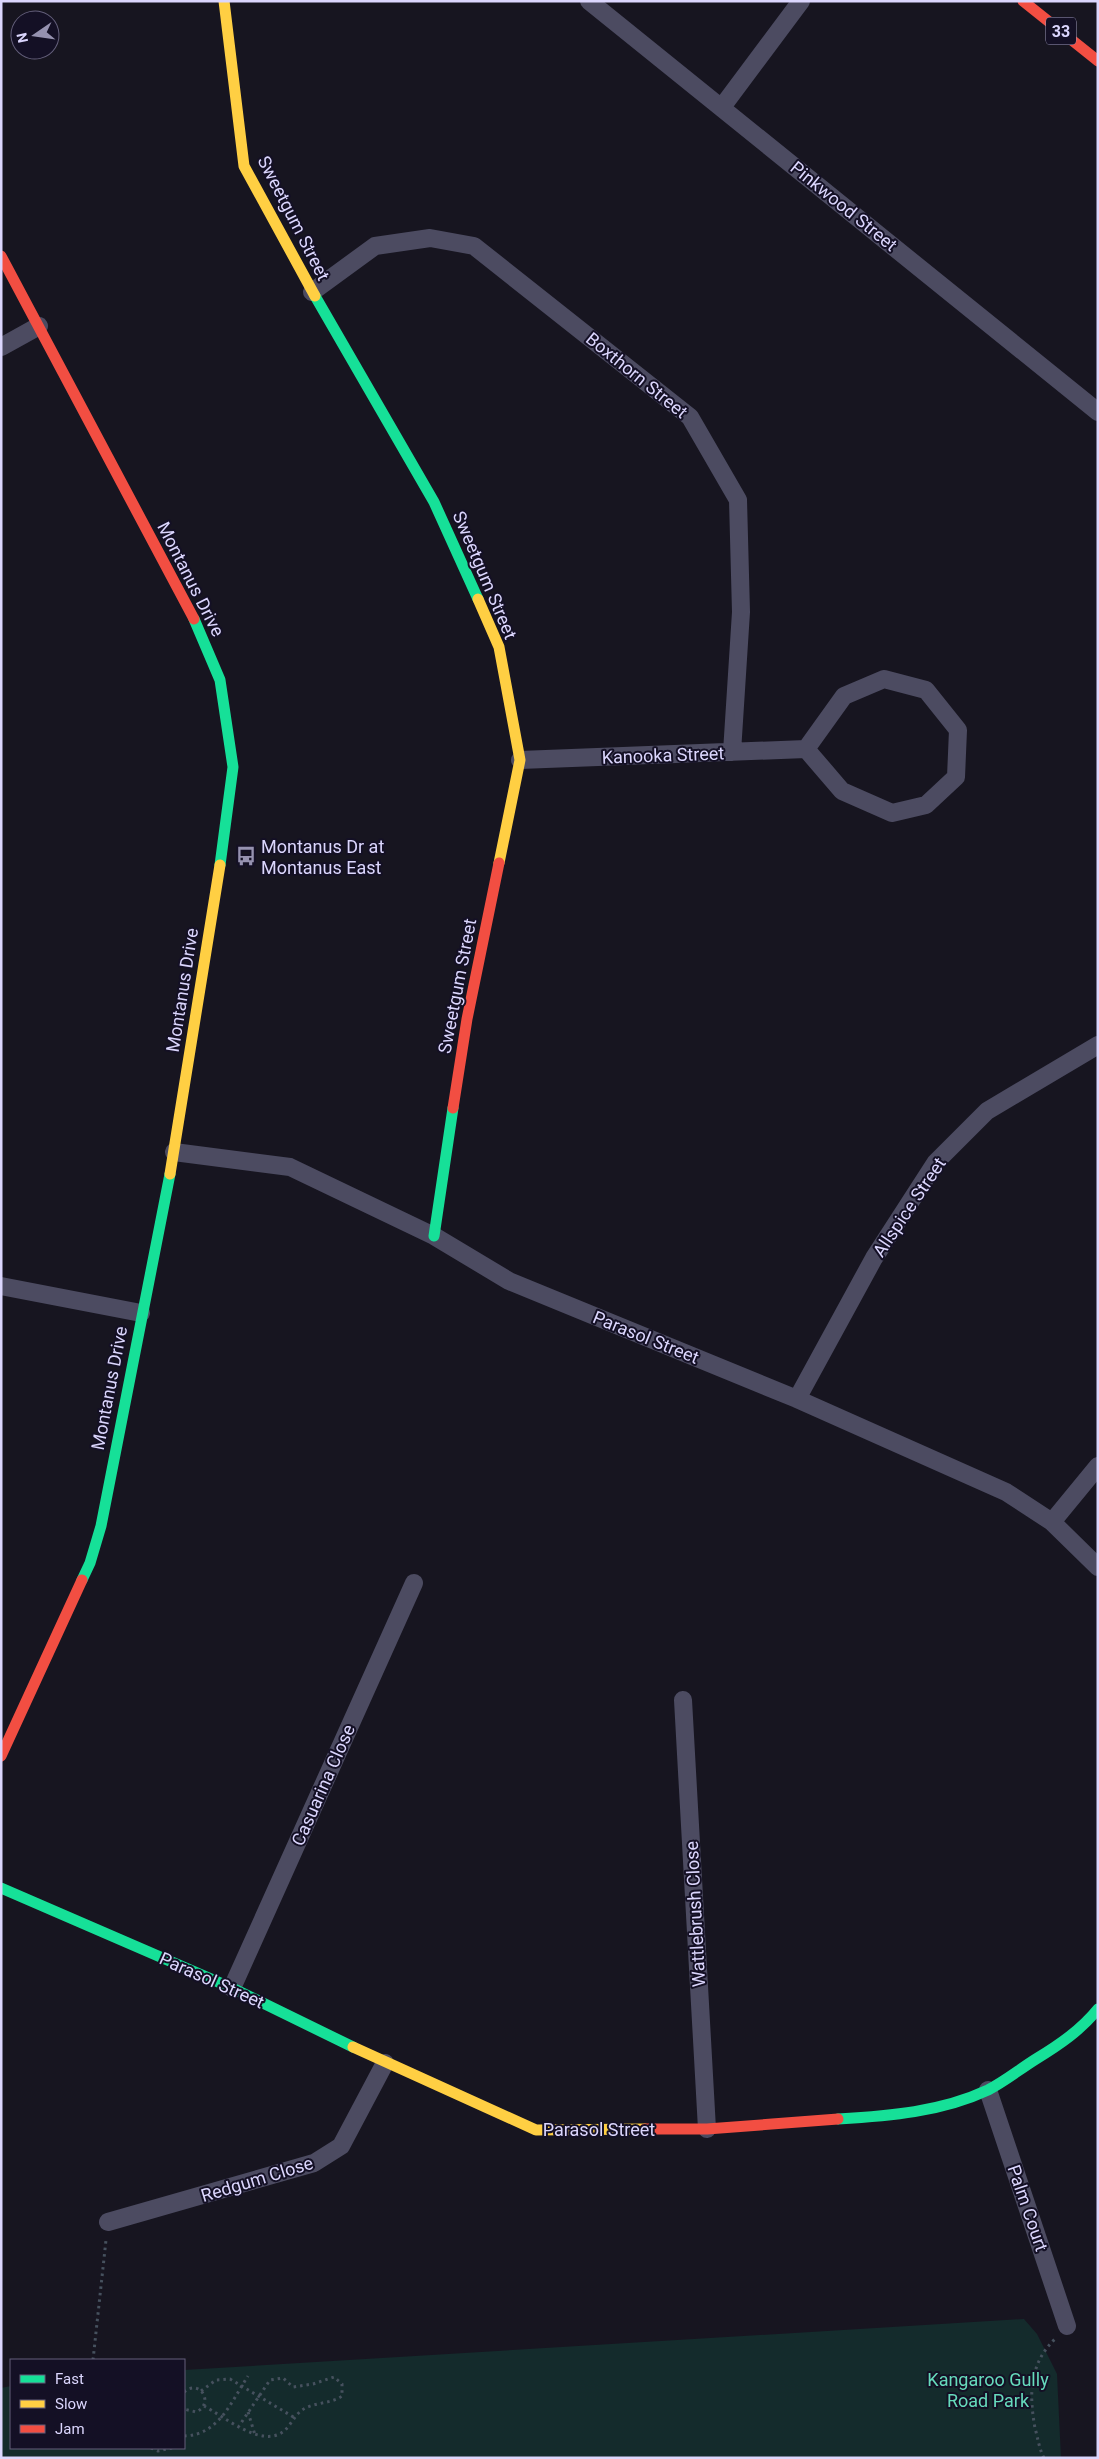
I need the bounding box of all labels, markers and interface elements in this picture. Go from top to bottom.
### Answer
north arrow [10,10,60,60]
road number: 33 [1046,18,1076,44]
text: N [13,31,31,45]
street label: Sweetgum Street [254,152,334,284]
street label: Pinkwood Street [787,157,902,255]
street label: Boxthorn Street [582,328,692,422]
street label: Sweetgum Street [449,508,521,642]
street label: Montanus Drive [153,518,229,640]
street label: Kanooka Street [601,742,725,768]
place label: Montanus Dr at Montanus East [261,836,384,878]
bus stop icon: Montanus Dr at Montanus East [235,845,257,867]
street label: Sweetgum Street [434,917,480,1055]
street label: Montanus Drive [162,926,202,1054]
street label: Allspice Street [868,1153,950,1261]
street label: Parasol Street [590,1306,702,1368]
street label: Montanus Drive [87,1324,131,1452]
street label: Casuarina Close [287,1721,359,1849]
street label: Wattlebrush Close [681,1840,709,1988]
street label: Parasol Street [156,1948,268,2013]
street label: Parasol Street [543,2119,655,2140]
street label: Redgum Close [198,2152,316,2206]
street label: Palm Court [1003,2162,1053,2254]
legend [10,2359,185,2449]
park label: Kangaroo Gully Road Park [927,2369,1049,2411]
text: Fast [55,2370,84,2388]
text: Slow [55,2395,87,2413]
text: Jam [55,2420,85,2438]

